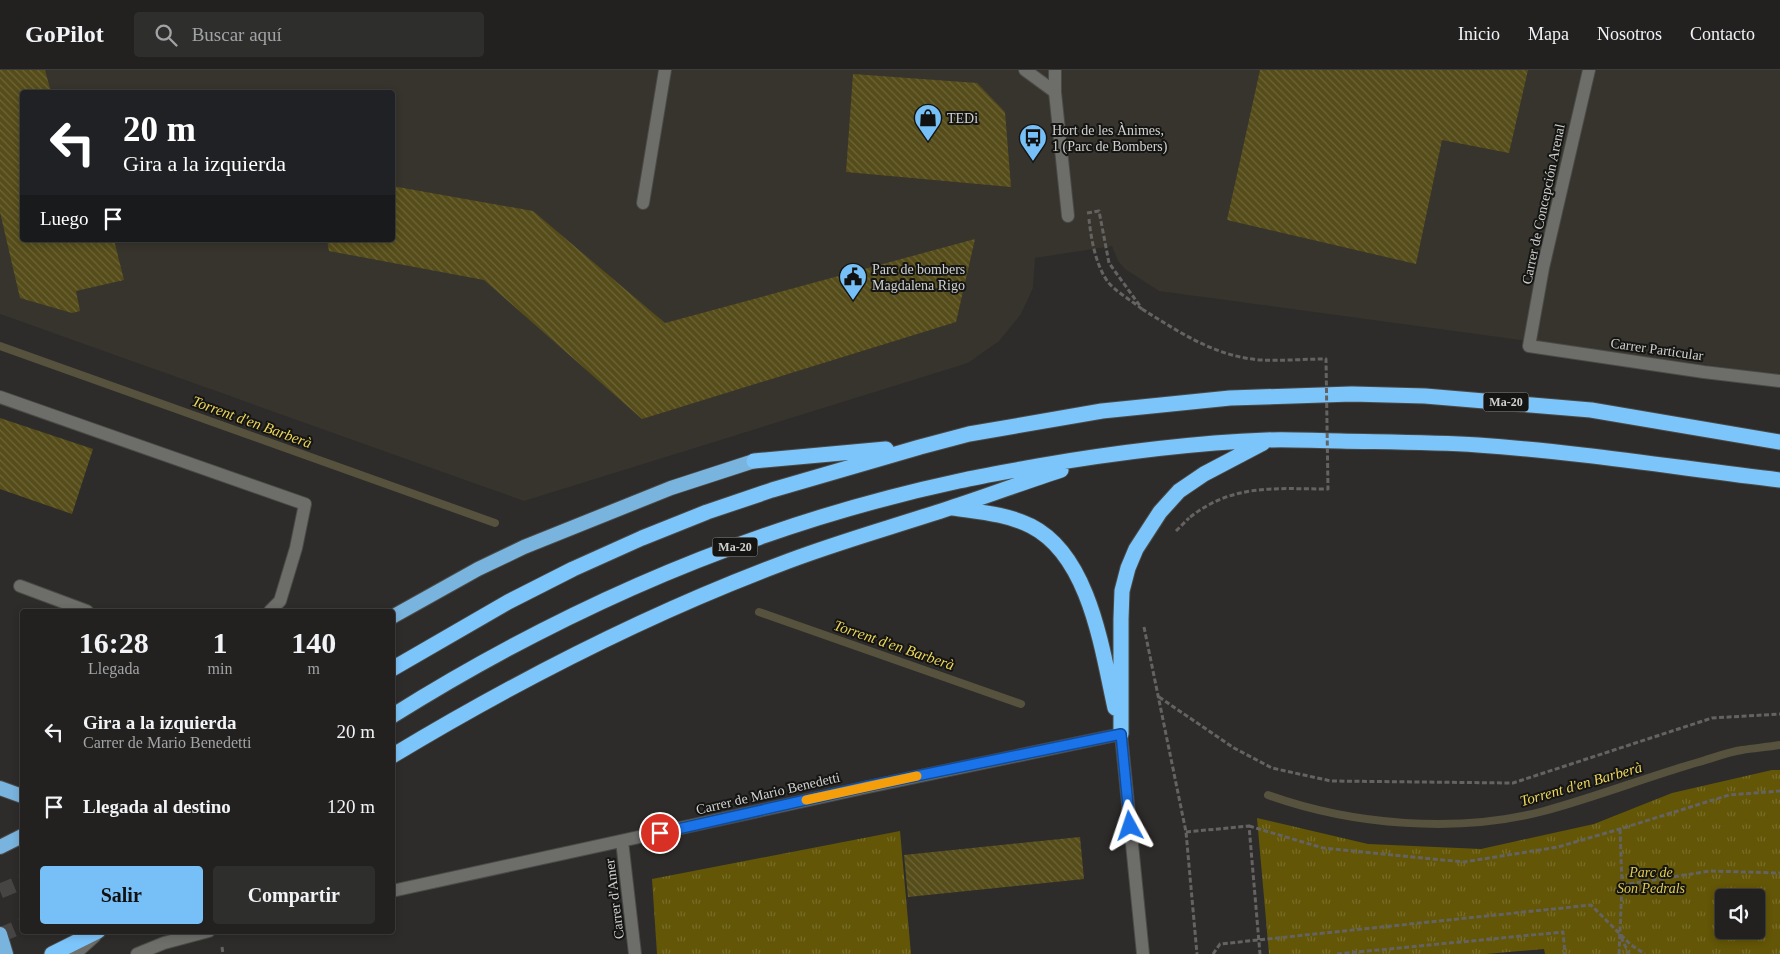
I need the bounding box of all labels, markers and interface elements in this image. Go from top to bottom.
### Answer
search box [134,12,484,57]
text: GoPilot [25,21,104,47]
icon: search [152,21,180,49]
text: Buscar aquí [192,24,282,45]
text: Inicio [1458,24,1500,44]
text: Mapa [1528,24,1569,44]
text: Nosotros [1597,24,1662,44]
text: Contacto [1690,24,1755,44]
shop icon: TEDi [913,103,943,142]
icon: left [40,110,105,175]
text: 20 m [123,110,196,149]
place label: TEDi [947,111,978,126]
place label: Hort de les Ànimes, 1 (Parc de Bombers) [1052,122,1168,155]
street label: Carrer de Concepción Arenal [1519,122,1568,286]
bus stop icon: Hort de les Ànimes, 1 (Parc de Bombers) [1018,123,1048,162]
text: Gira a la izquierda [123,151,286,176]
icon: arrive [99,205,127,233]
text: Luego [40,208,89,229]
public building icon: Parc de bombers Magdalena Rigo [838,262,868,301]
place label: Parc de bombers Magdalena Rigo [872,262,965,293]
street label: Carrer Particular [1609,336,1705,363]
road number: Ma-20 [1484,392,1528,412]
water label: Torrent d'en Barberà [190,393,314,451]
road number: Ma-20 [712,538,758,557]
water label: Torrent d'en Barberà [832,617,956,673]
text: 16:28 [79,626,149,659]
text: 1 [212,626,227,659]
text: 140 [291,626,336,659]
text: Llegada [88,660,140,677]
text: min [208,660,232,677]
text: m [307,660,320,677]
text: Gira a la izquierda [83,712,237,733]
icon: left [40,718,68,746]
text: 20 m [336,721,375,742]
text: Carrer de Mario Benedetti [83,734,251,751]
water label: Torrent d'en Barberà [1518,759,1644,809]
street label: Carrer de Mario Benedetti [695,770,842,817]
icon: arrive [40,793,68,821]
text: Llegada al destino [83,796,231,817]
text: 120 m [327,796,375,817]
position arrow [1103,799,1155,851]
pin [639,812,681,854]
icon: arrive [646,819,674,847]
street label: Carrer d'Amer [602,858,627,940]
park label: Parc de Son Pedrals [1617,865,1686,896]
button: Salir [40,866,203,924]
button: Compartir [213,866,375,924]
map controls [1715,889,1765,939]
button: sound [1715,889,1765,939]

